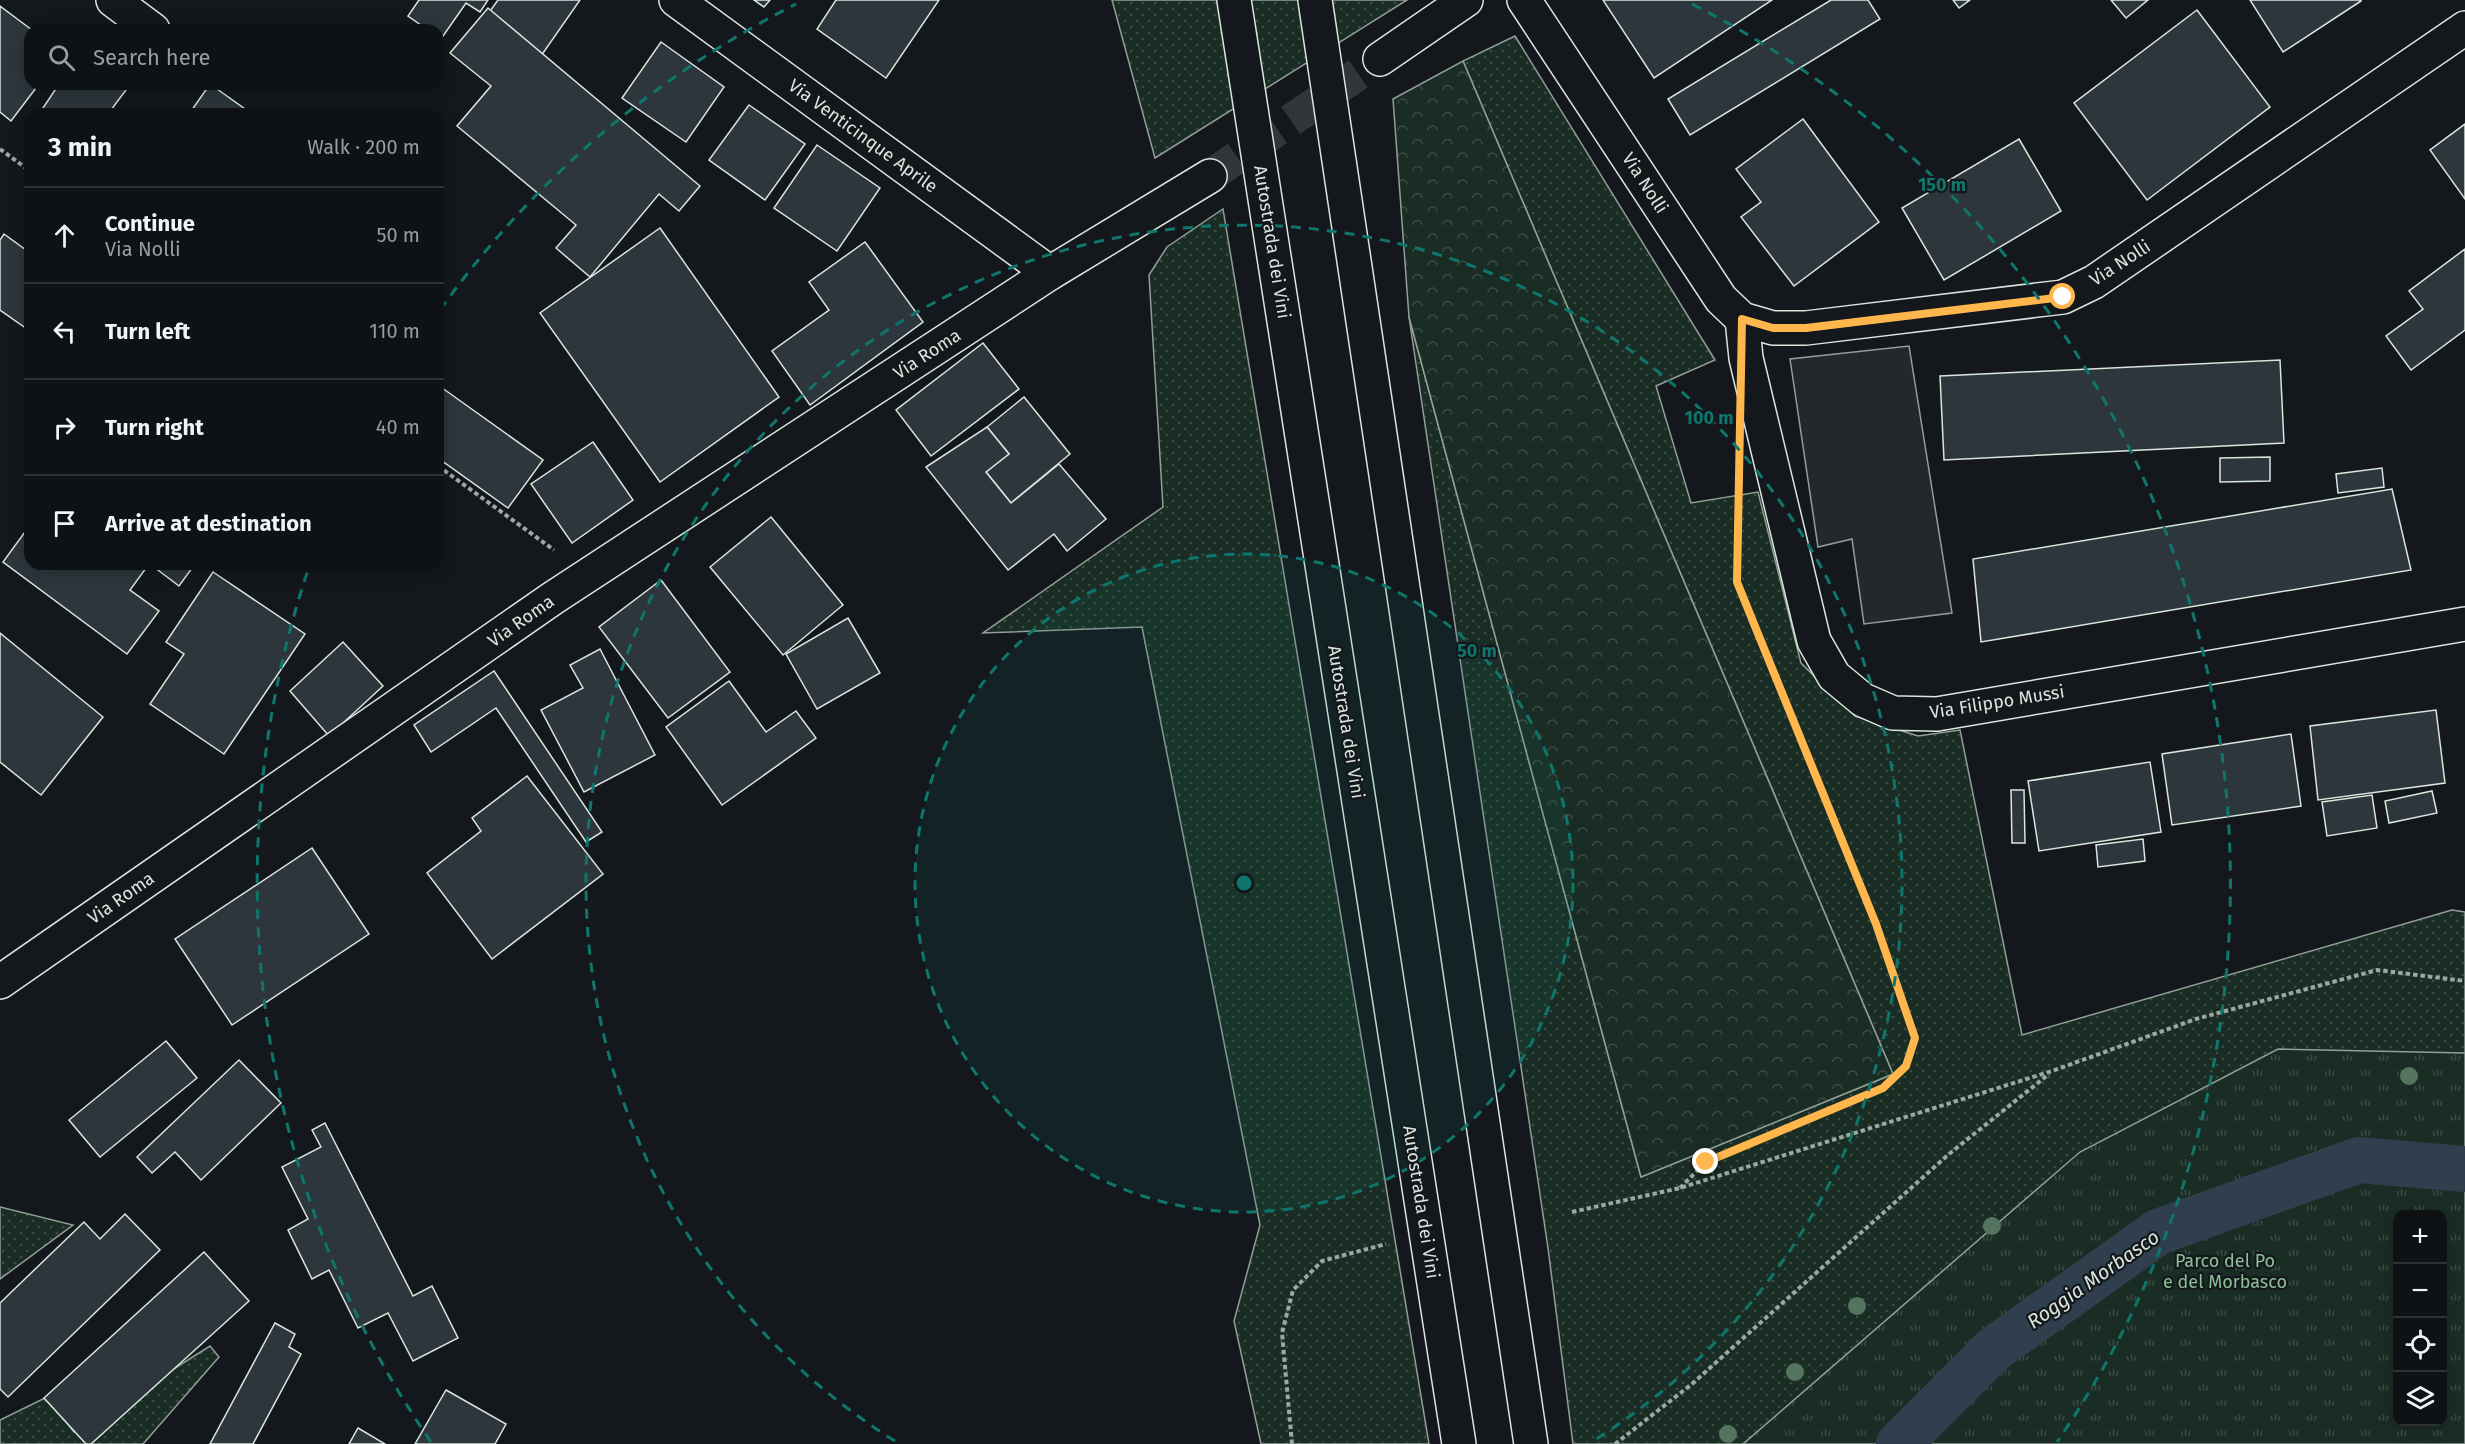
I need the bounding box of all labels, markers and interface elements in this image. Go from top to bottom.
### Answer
search box [24,24,444,90]
icon: search [45,41,78,74]
text: Search here [93,44,211,71]
street label: Via Venticinque Aprile [784,74,942,198]
text: 3 min [48,132,112,163]
text: Walk · 200 m [307,135,420,159]
street label: Via Nolli [1617,148,1673,218]
street label: Autostrada dei Vini [1249,164,1295,320]
text: 150 m [1918,174,1966,196]
text: Continue [105,210,195,237]
icon: ahead [48,219,81,252]
text: 50 m [376,223,420,247]
street label: Via Nolli [2085,235,2155,291]
text: Via Nolli [105,237,181,261]
route start [2049,283,2075,309]
icon: left [48,315,81,348]
text: Turn left [105,318,190,345]
text: 110 m [369,319,420,343]
street label: Via Roma [889,324,965,384]
text: 100 m [1685,407,1733,429]
icon: right [48,411,81,444]
text: Turn right [105,414,204,441]
text: 40 m [376,415,420,439]
icon: arrive [48,507,81,540]
text: Arrive at destination [105,510,312,537]
street label: Via Roma [484,590,558,652]
text: 50 m [1457,640,1497,662]
street label: Autostrada dei Vini [1323,644,1369,800]
street label: Via Filippo Mussi [1928,680,2066,724]
street label: Via Roma [84,867,158,929]
centre of rings [1234,873,1254,893]
street label: Autostrada dei Vini [1398,1124,1444,1280]
route end [1692,1148,1718,1174]
map controls [2393,1210,2447,1426]
button: + [2393,1210,2447,1264]
water label: Roggia Morbasco [2022,1224,2164,1334]
park label: Parco del Po e del Morbasco [2163,1250,2287,1293]
button: − [2393,1264,2447,1318]
button: locate [2393,1318,2447,1372]
button: layers [2393,1372,2447,1426]

